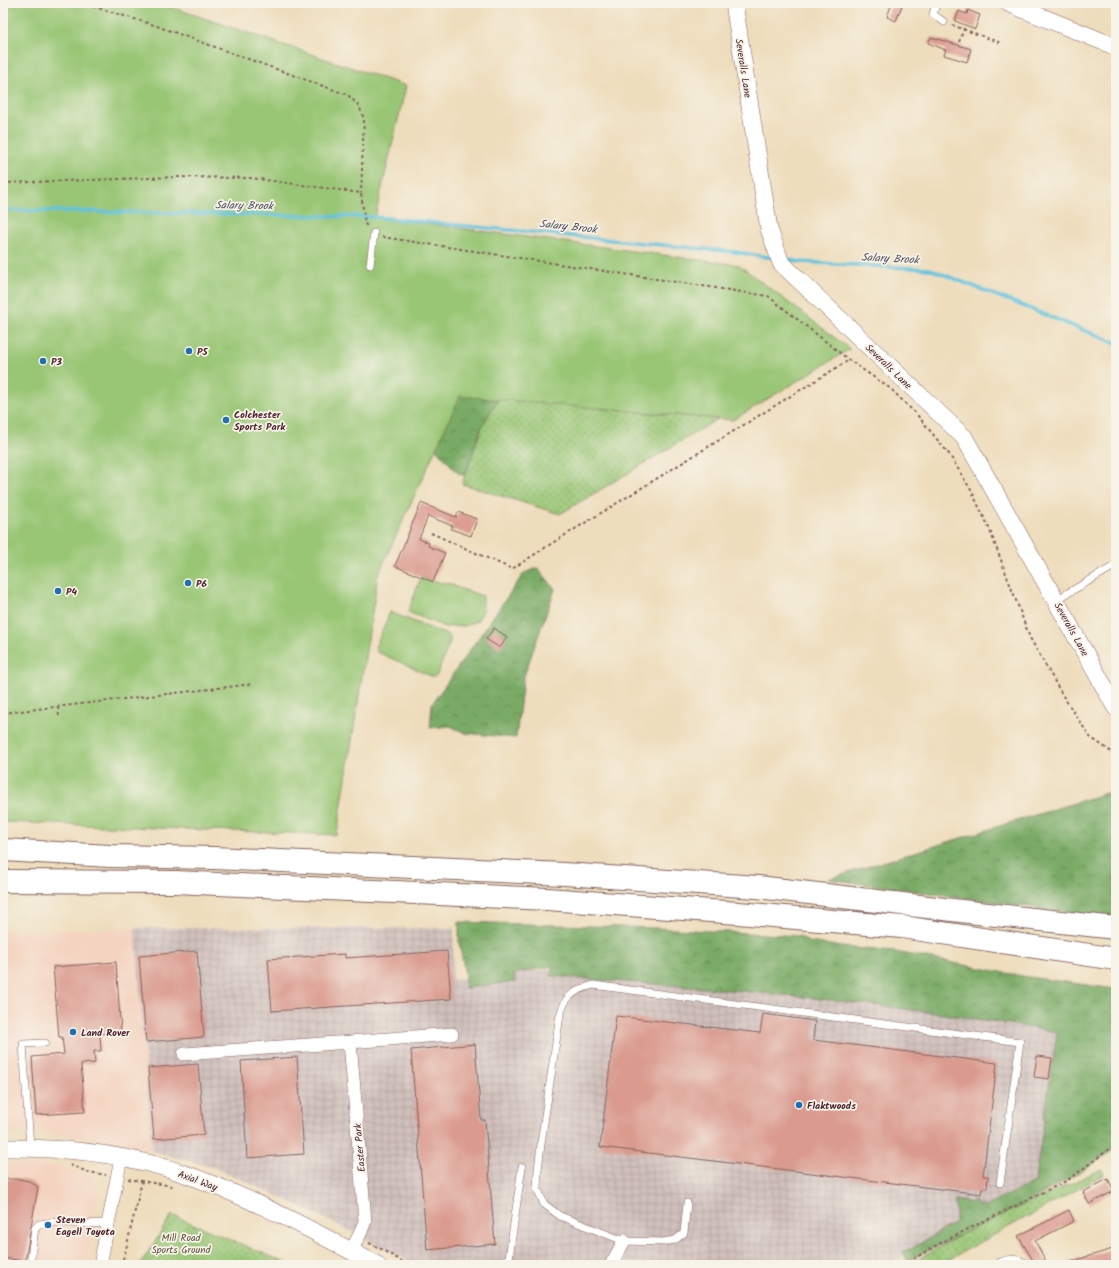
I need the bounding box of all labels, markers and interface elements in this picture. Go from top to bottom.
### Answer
street label: Severalls Lane [730,37,756,99]
water label: Salary Brook [215,196,275,216]
water label: Salary Brook [538,215,599,239]
water label: Salary Brook [861,248,921,270]
street label: Severalls Lane [861,340,916,394]
place label: P5 [197,344,208,360]
marker: P5 [184,346,194,356]
place label: P3 [51,354,62,370]
marker: P3 [38,356,48,366]
place label: Colchester Sports Park [234,407,286,435]
marker: Colchester Sports Park [221,415,231,425]
place label: P6 [196,576,207,592]
marker: P6 [183,578,193,588]
place label: P4 [66,584,77,600]
marker: P4 [53,586,63,596]
street label: Severalls Lane [1050,600,1093,660]
place label: Land Rover [81,1025,130,1041]
marker: Land Rover [68,1027,78,1037]
place label: Flaktwoods [807,1098,856,1114]
marker: Flaktwoods [794,1100,804,1110]
street label: Easter Park [350,1123,370,1173]
street label: Axial Way [176,1166,220,1196]
place label: Steven Eagell Toyota [56,1212,115,1240]
marker: Steven Eagell Toyota [43,1220,53,1230]
park label: Mill Road Sports Ground [151,1230,212,1258]

